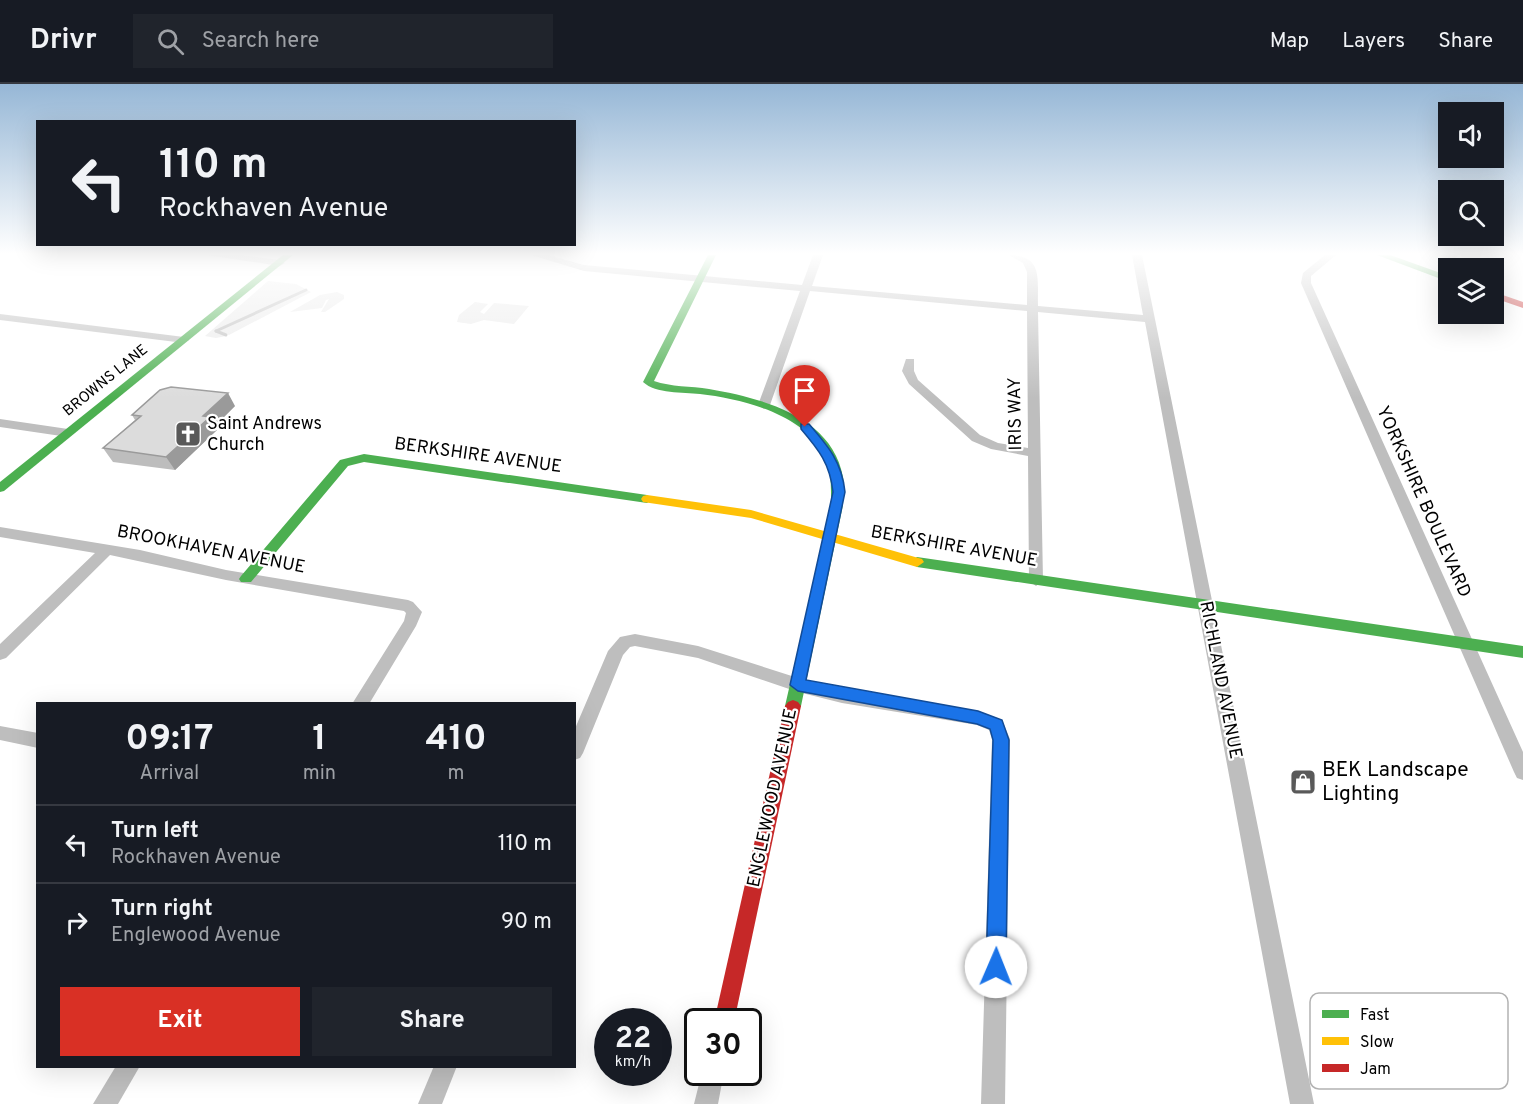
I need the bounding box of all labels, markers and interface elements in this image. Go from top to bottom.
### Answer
search box [133,14,553,68]
text: Drivr [30,23,97,59]
icon: search [154,25,187,58]
text: Search here [202,28,319,55]
text: Map [1270,28,1309,55]
text: Layers [1342,28,1405,55]
text: Share [1438,28,1493,55]
map controls [1438,102,1504,324]
button: sound [1438,102,1504,168]
text: 110 m [159,140,268,193]
icon: left [60,144,138,222]
button: search [1438,180,1504,246]
text: Rockhaven Avenue [159,192,388,226]
button: layers [1438,258,1504,324]
street label: BROWNS LANE [60,341,152,421]
pin [779,365,830,427]
icon: arrive [788,374,821,407]
street label: IRIS WAY [1004,377,1028,451]
street label: YORKSHIRE BOULEVARD [1370,403,1476,601]
place label: Saint Andrews Church [207,413,322,457]
church icon: Saint Andrews Church [173,419,203,449]
street label: BERKSHIRE AVENUE [393,433,563,479]
street label: BROOKHAVEN AVENUE [115,520,307,580]
street label: BERKSHIRE AVENUE [869,521,1039,573]
street label: RICHLAND AVENUE [1193,599,1247,761]
street label: ENGLEWOOD AVENUE [743,707,803,889]
text: 09:17 [125,717,214,763]
text: 1 [312,717,327,763]
text: 410 [425,717,487,763]
place label: BEK Landscape Lighting [1322,757,1469,808]
text: Arrival [140,761,199,787]
text: min [303,761,336,787]
text: m [448,761,465,787]
shop icon: BEK Landscape Lighting [1288,767,1318,797]
text: Turn left [111,818,199,845]
icon: left [60,828,93,861]
text: 110 m [498,831,552,858]
text: Rockhaven Avenue [111,845,281,871]
text: Turn right [111,896,213,923]
icon: right [60,906,93,939]
text: 90 m [501,909,552,936]
text: Englewood Avenue [111,923,281,949]
position arrow [964,935,1028,999]
button: Exit [60,987,300,1056]
button: Share [312,987,552,1056]
legend [1310,993,1508,1089]
text: Fast [1360,1006,1390,1026]
speed limit sign: 30 [684,1008,762,1086]
text: 22 [615,1021,651,1058]
text: Slow [1360,1033,1394,1053]
text: km/h [615,1053,651,1072]
text: Jam [1360,1060,1391,1080]

